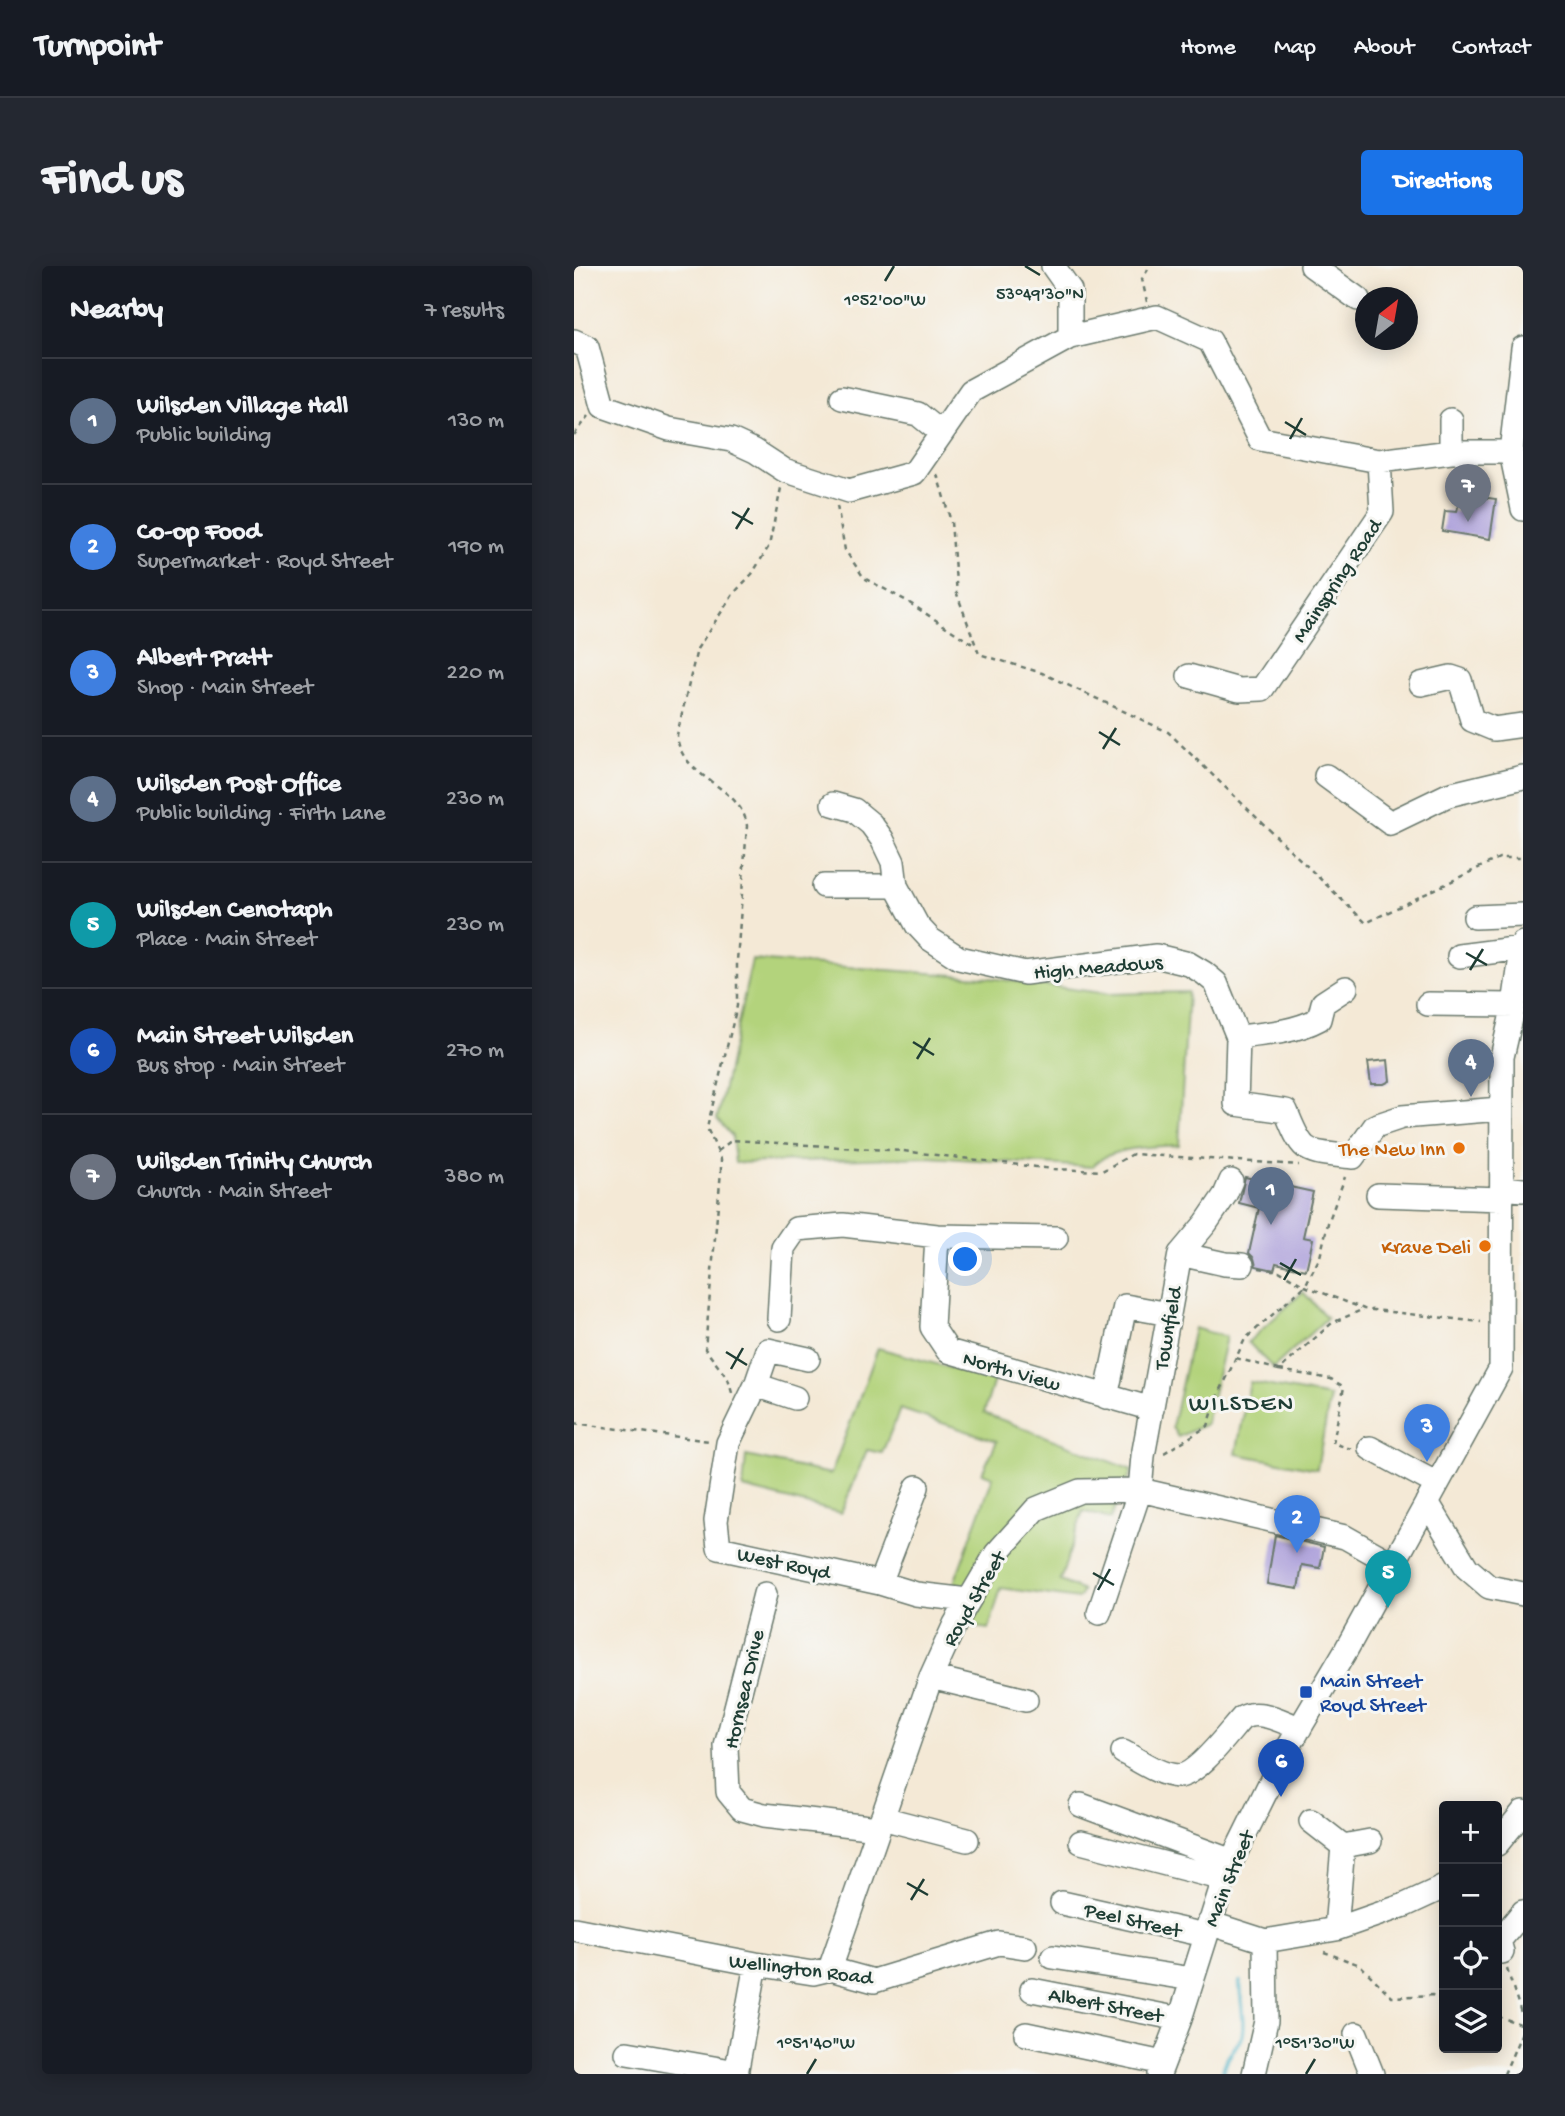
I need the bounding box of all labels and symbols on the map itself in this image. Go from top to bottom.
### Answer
text: 53°49'30"N [996,285,1084,306]
north arrow [1355,287,1418,350]
text: 1°52'00"W [843,291,926,312]
pin: 7 [1445,464,1491,522]
street label: Mainspring Road [1288,514,1390,648]
street label: High Meadows [1033,951,1165,988]
pin: 4 [1448,1039,1494,1097]
place label: The New Inn [1338,1139,1445,1164]
marker: The New Inn [1451,1140,1467,1156]
pin: 1 [1248,1167,1294,1225]
place label: Krave Deli [1382,1237,1471,1262]
marker: Krave Deli [1477,1238,1493,1254]
your location [948,1242,982,1276]
street label: Townfield [1151,1283,1190,1373]
street label: North View [959,1348,1063,1399]
district label: WILSDEN [1189,1391,1295,1420]
pin: 3 [1404,1404,1450,1462]
pin: 2 [1274,1495,1320,1553]
street label: West Royd [734,1543,834,1588]
street label: Royd Street [939,1546,1014,1652]
pin: 5 [1365,1550,1411,1608]
street label: Hornsea Drive [721,1627,772,1752]
place label: Main Street Royd Street [1320,1671,1428,1720]
marker: Main Street Royd Street [1298,1684,1314,1700]
pin: 6 [1258,1739,1304,1797]
street label: Main Street [1201,1825,1263,1931]
street label: Peel Street [1080,1899,1186,1946]
street label: Wellington Road [727,1950,876,1993]
street label: Albert Street [1046,1984,1167,2031]
text: 1°51'40"W [776,2034,855,2055]
text: 1°51'30"W [1274,2034,1355,2055]

